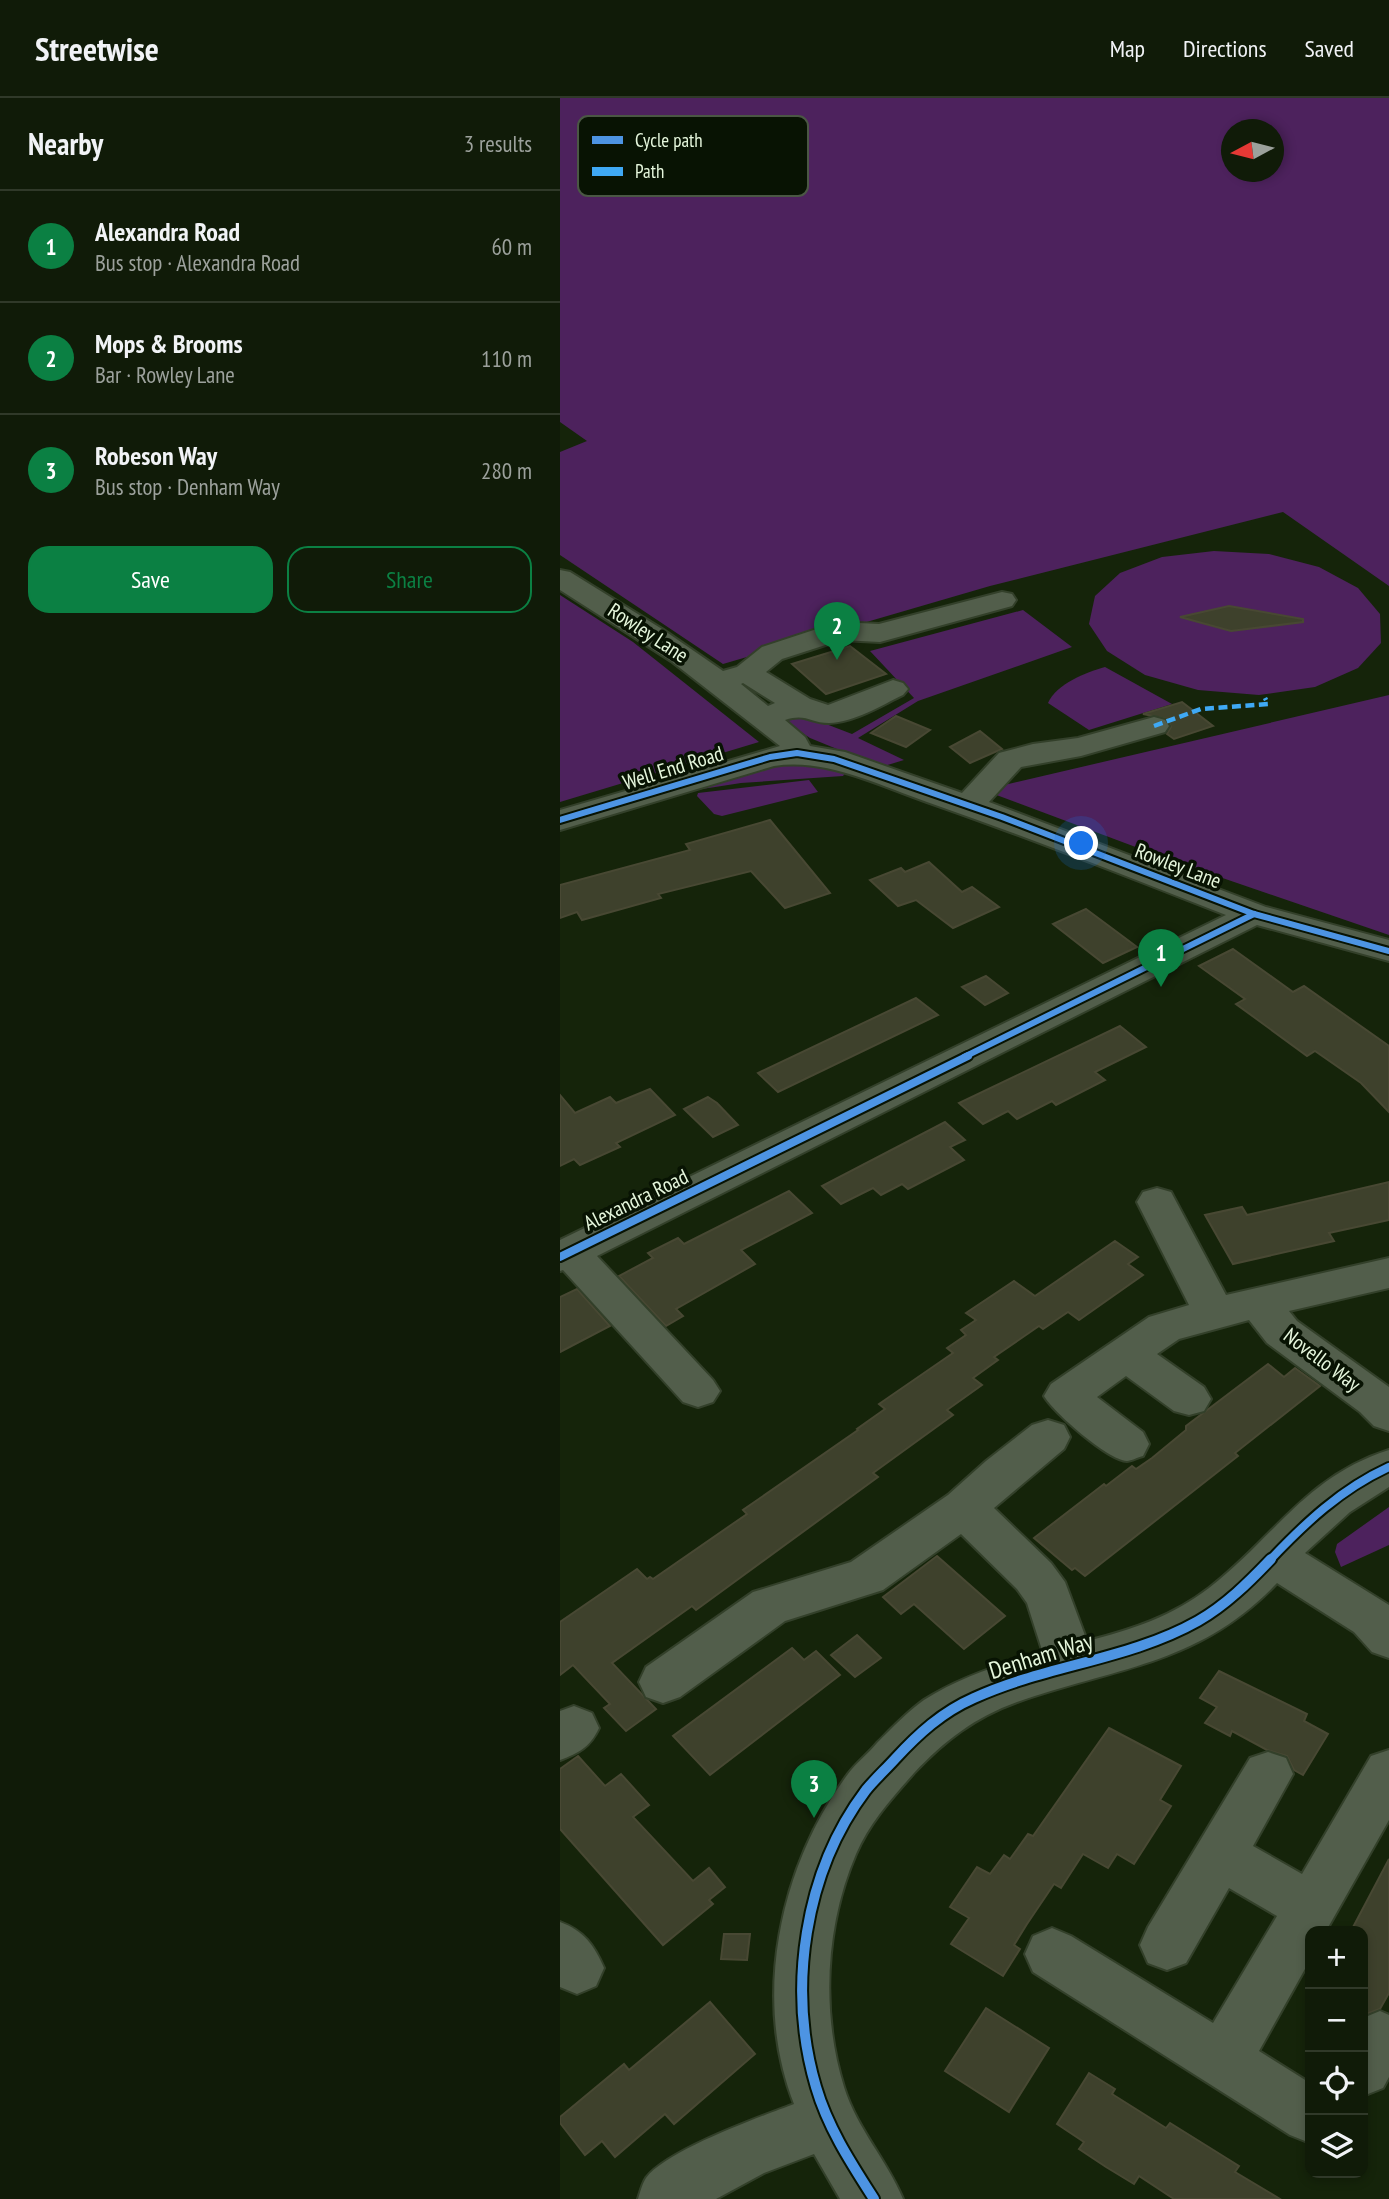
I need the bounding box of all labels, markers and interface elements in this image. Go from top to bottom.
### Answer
text: Streetwise [35,27,159,70]
text: Map [1110,33,1145,64]
text: Directions [1183,33,1267,64]
text: Saved [1305,33,1354,64]
legend [578,116,808,196]
north arrow [1221,119,1284,182]
text: Nearby [28,124,103,163]
text: Cycle path [635,128,703,152]
text: 3 results [464,129,532,158]
text: Path [635,159,664,183]
text: Alexandra Road [95,215,240,248]
text: 1 [46,232,57,261]
text: 60 m [491,232,532,261]
text: Bus stop · Alexandra Road [95,248,300,277]
text: Mops & Brooms [95,327,243,360]
text: 2 [46,344,57,373]
text: 110 m [481,344,532,373]
text: Bar · Rowley Lane [95,360,235,389]
text: Robeson Way [95,439,217,472]
text: 3 [46,456,57,485]
text: 280 m [481,456,532,485]
text: Bus stop · Denham Way [95,472,280,501]
button: Save [28,546,273,613]
button: Share [287,546,532,613]
street label: Rowley Lane [603,597,693,668]
pin: 2 [814,602,860,660]
street label: Well End Road [619,739,726,796]
your location [1064,826,1098,860]
street label: Rowley Lane [1131,837,1225,894]
pin: 1 [1138,929,1184,987]
street label: Alexandra Road [579,1163,692,1236]
street label: Novello Way [1278,1322,1366,1397]
street label: Denham Way [985,1625,1097,1686]
pin: 3 [791,1760,837,1818]
map controls [1305,1926,1368,2178]
button: + [1305,1926,1368,1989]
button: − [1305,1989,1368,2052]
button: locate [1305,2052,1368,2115]
button: layers [1305,2115,1368,2178]

